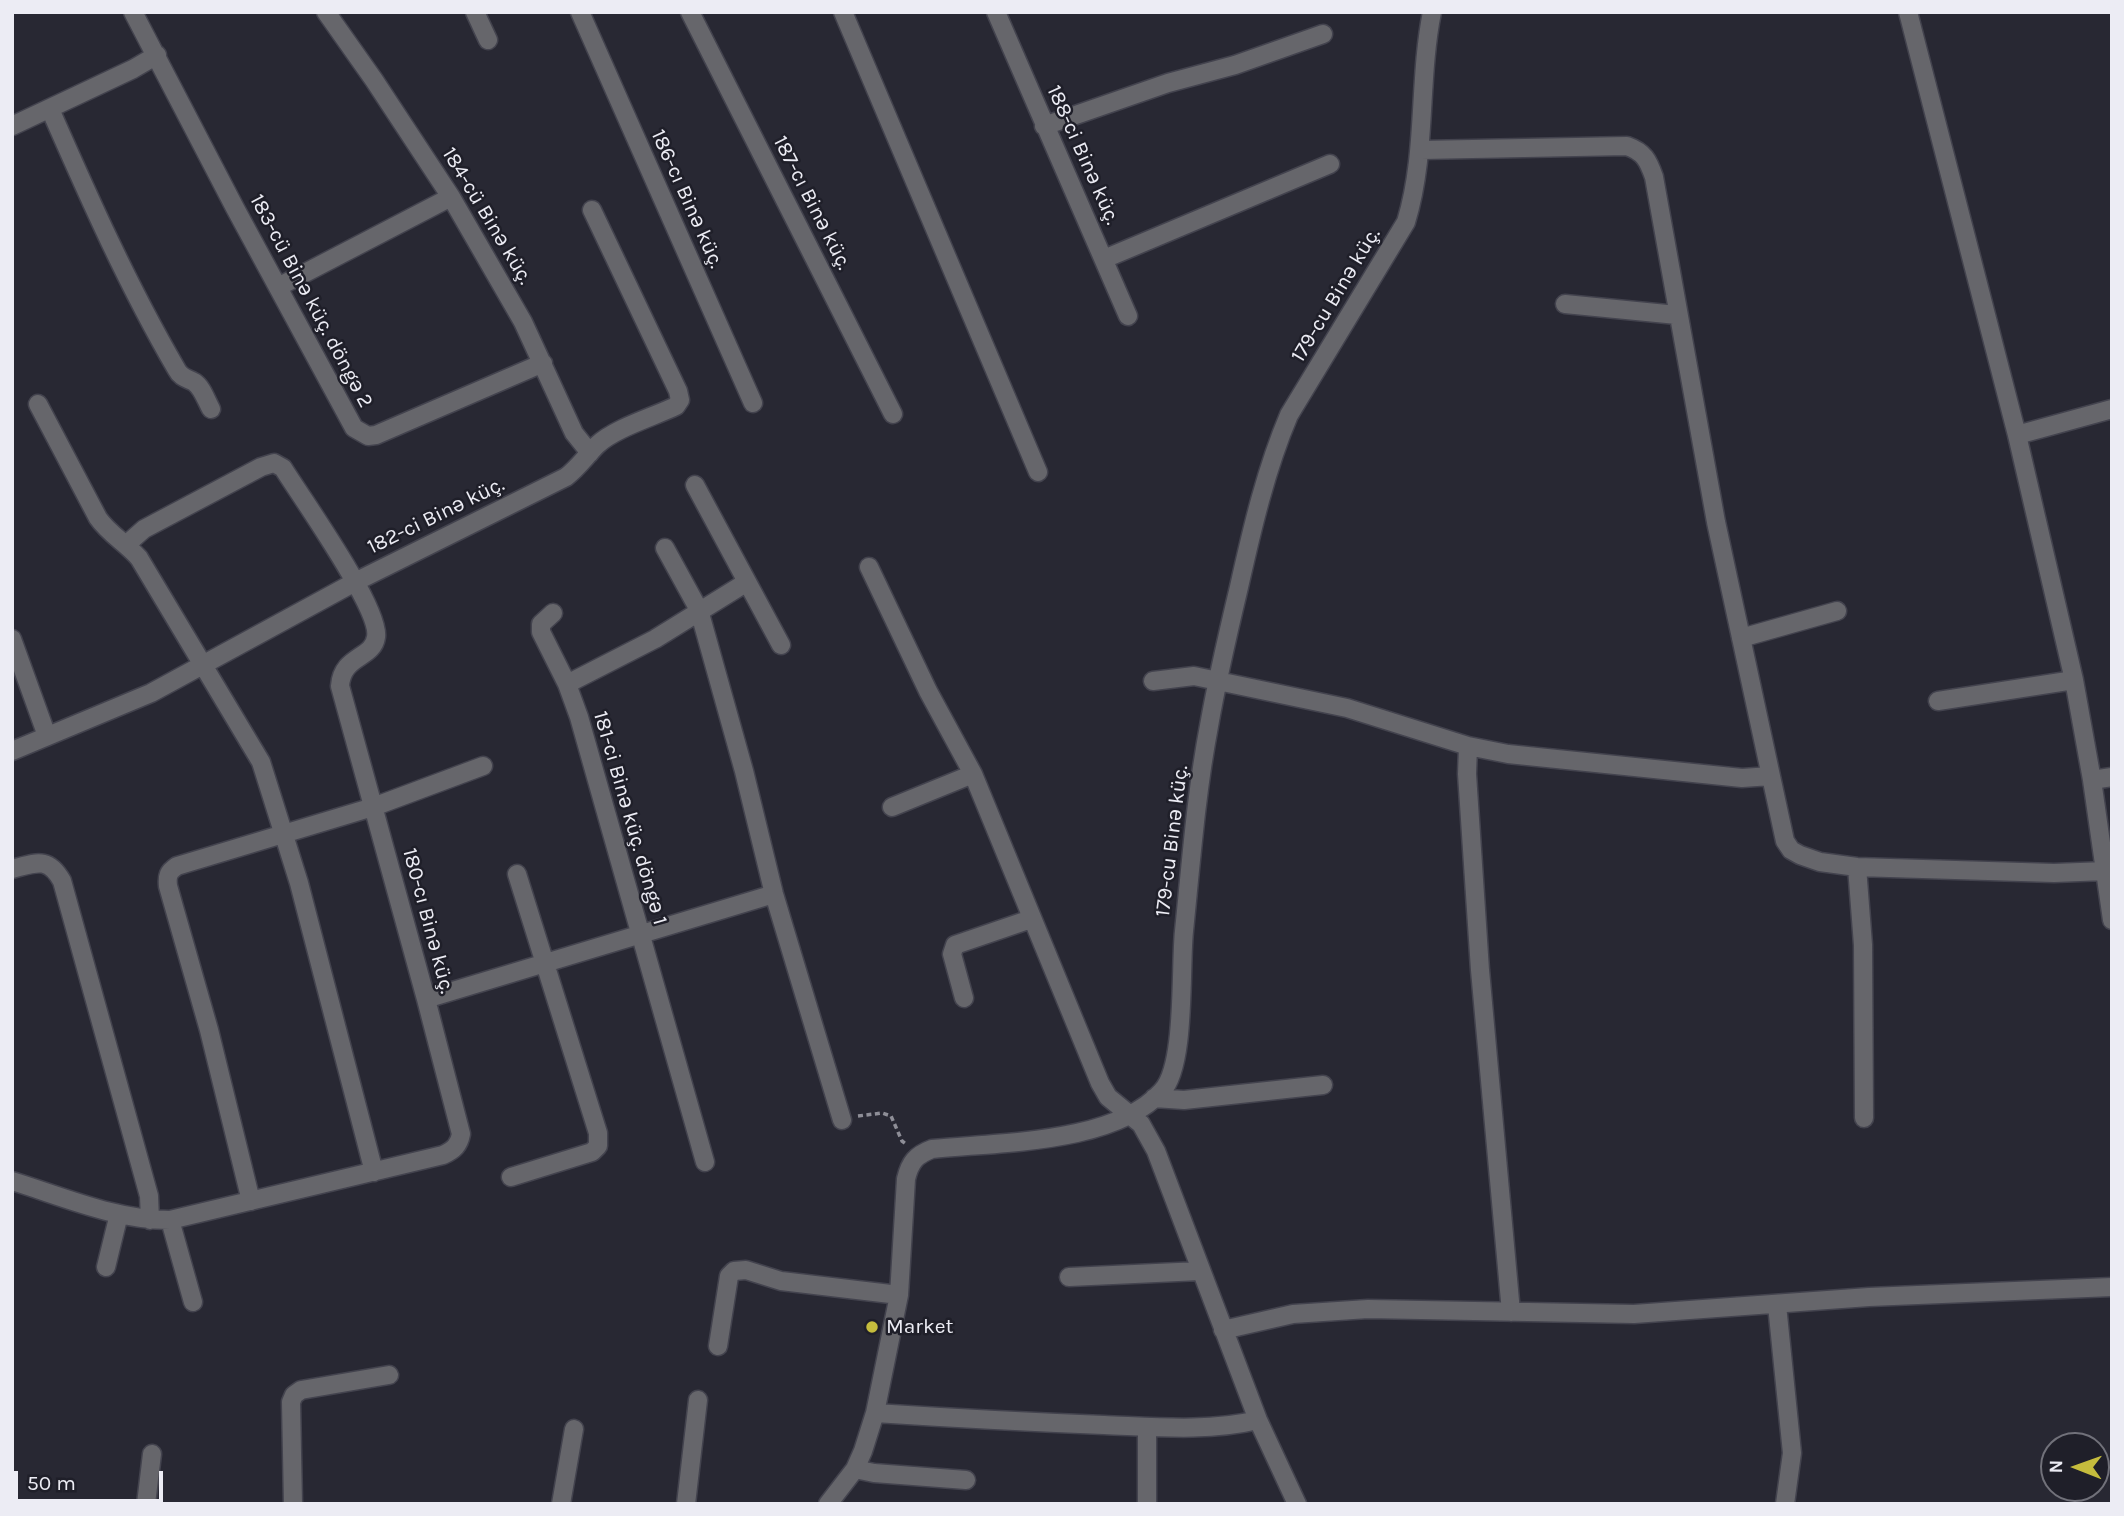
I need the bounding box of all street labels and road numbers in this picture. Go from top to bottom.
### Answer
street label: 188-ci Binə küç. [1041,81,1125,229]
street label: 186-cı Binə küç. [645,126,729,272]
street label: 187-cı Binə küç. [767,132,857,274]
street label: 184-cü Binə küç. [436,143,538,289]
street label: 183-cü Binə küç. döngə 2 [244,190,378,412]
street label: 179-cu Binə küç. [1286,223,1386,367]
street label: 182-ci Binə küç. [363,472,509,560]
street label: 181-ci Binə küç. döngə 1 [587,708,673,928]
street label: 179-cu Binə küç. [1150,764,1194,918]
street label: 180-cı Binə küç. [396,846,460,996]

